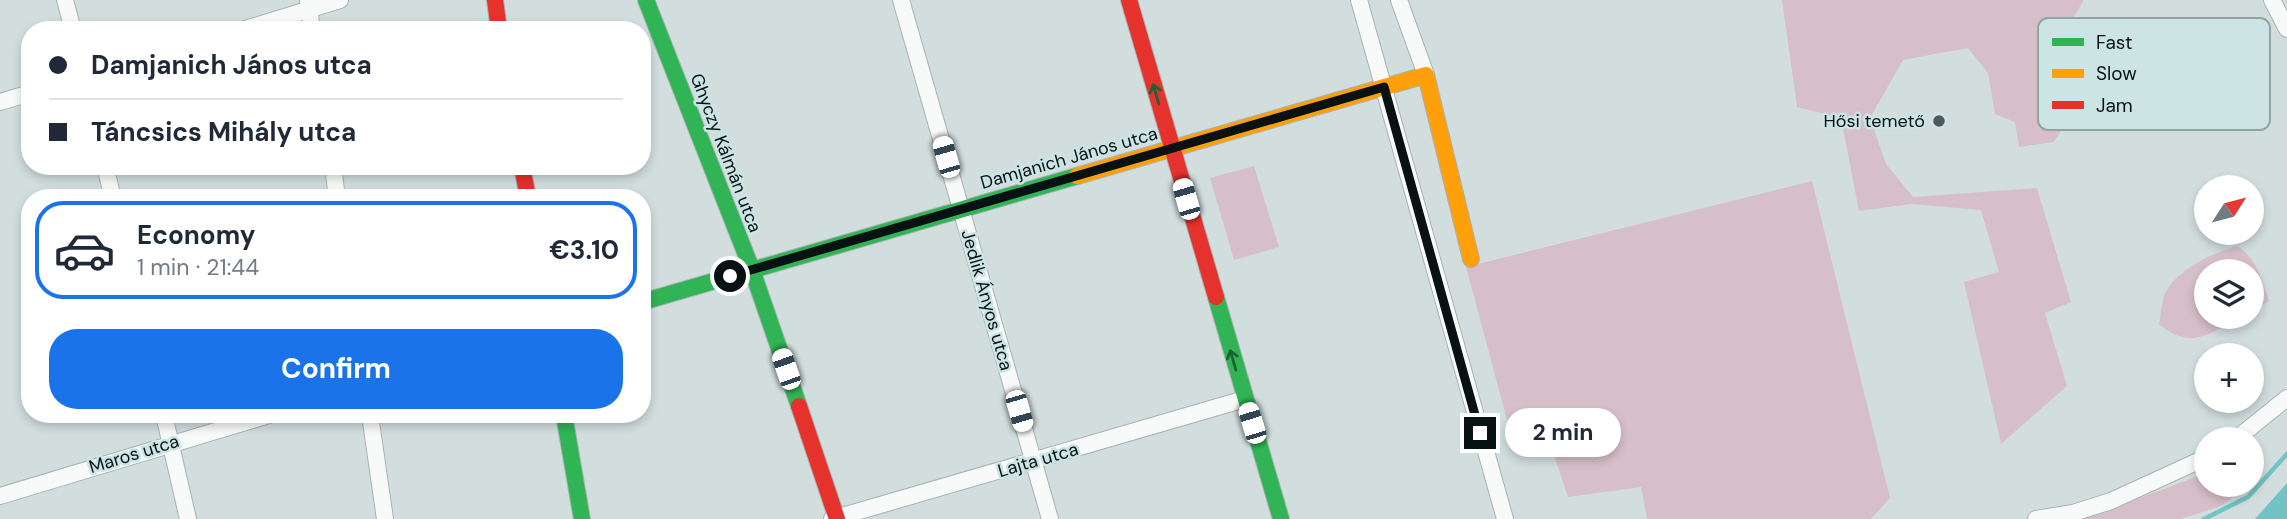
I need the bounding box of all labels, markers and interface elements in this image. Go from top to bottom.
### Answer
legend [2038,18,2270,130]
text: Fast [2096,30,2132,55]
text: Damjanich János utca [91,48,372,82]
text: Slow [2096,61,2137,86]
street label: Ghyczy Kálmán utca [685,70,767,236]
one-way arrow [1149,83,1162,106]
text: Jam [2096,93,2133,118]
place label: Hősi temető [1823,109,1925,133]
marker: Hősi temető [1931,113,1947,129]
text: Táncsics Mihály utca [91,115,356,149]
street label: Damjanich János utca [978,121,1160,195]
car [931,134,962,180]
north arrow [2194,175,2264,245]
map controls [2194,175,2264,497]
car [1171,176,1202,222]
text: Economy [137,218,255,252]
icon: car [53,219,116,282]
street label: Jedlik Ányos utca [955,227,1019,373]
text: €3.10 [549,233,619,267]
text: 1 min · 21:44 [137,252,259,282]
button: layers [2194,259,2264,329]
route start [714,260,746,292]
button: Confirm [49,329,623,409]
button: + [2194,343,2264,413]
car [770,346,803,392]
one-way arrow [1226,349,1239,371]
car [1004,388,1035,434]
car [1236,400,1269,446]
callout: 2 min [1504,408,1620,458]
route end [1464,417,1496,449]
text: 2 min [1533,417,1593,447]
button: − [2194,427,2264,497]
street label: Maros utca [86,429,182,479]
street label: Lajta utca [995,437,1081,483]

